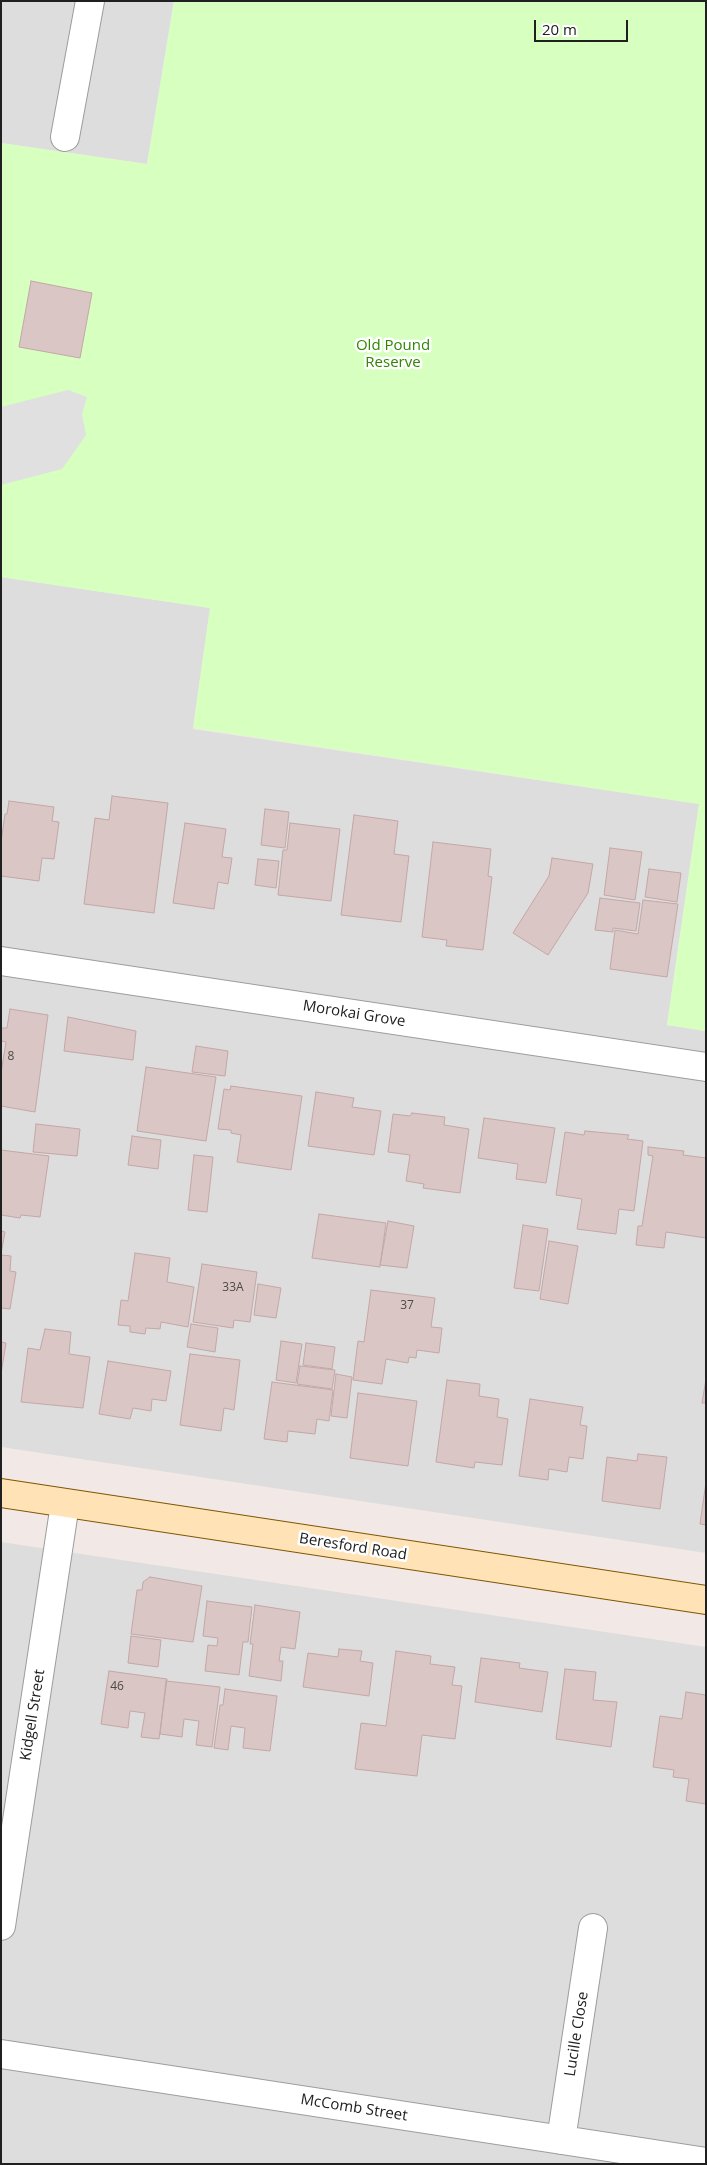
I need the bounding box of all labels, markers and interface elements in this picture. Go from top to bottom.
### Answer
scale bar [537,10,631,42]
text: 20 m [542,19,577,39]
park label: Old Pound Reserve [356,337,430,372]
street label: Morokai Grove [301,997,407,1031]
house number: 8 [8,1050,14,1064]
house number: 33A [222,1281,244,1295]
house number: 37 [400,1299,414,1313]
street label: Beresford Road [298,1530,408,1564]
street label: Kidgell Street [17,1668,49,1762]
house number: 46 [110,1680,124,1694]
street label: Lucille Close [561,1990,593,2078]
street label: McComb Street [299,2091,409,2125]

